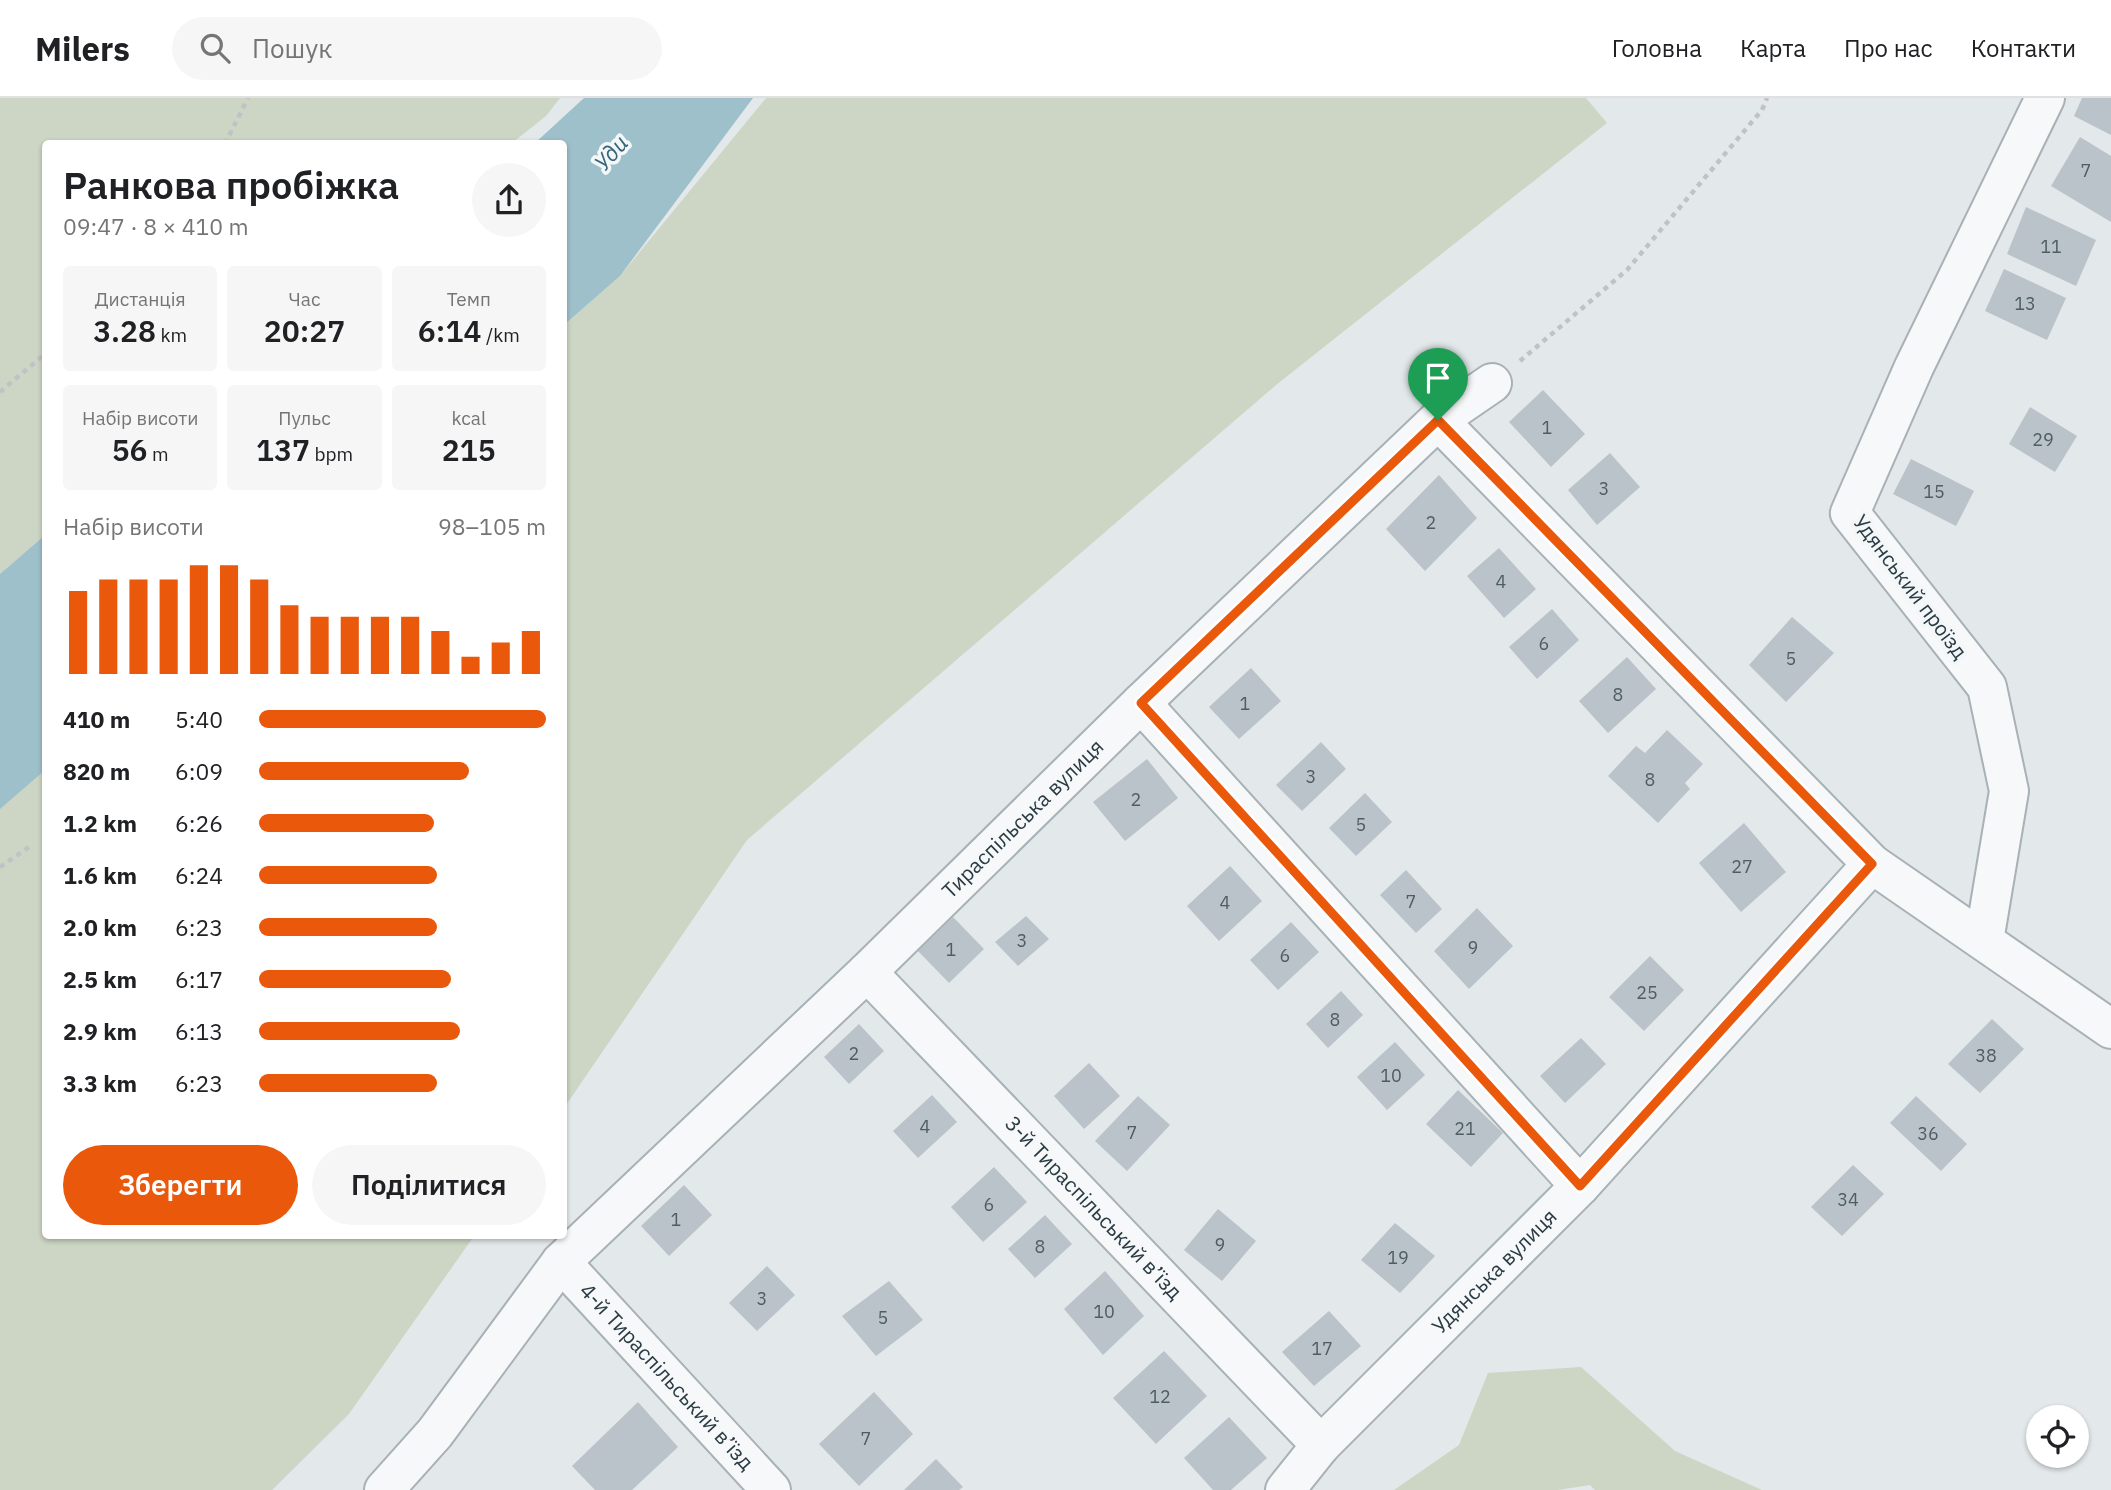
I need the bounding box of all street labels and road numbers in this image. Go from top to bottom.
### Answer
street label: Удянський проїзд [1847,508,1974,664]
street label: Тираспільська вулиця [935,732,1109,904]
street label: 3-й Тираспільський в’їзд [999,1109,1189,1305]
street label: Удянська вулиця [1425,1202,1562,1339]
street label: 4-й Тираспільський в’їзд [574,1277,761,1476]

